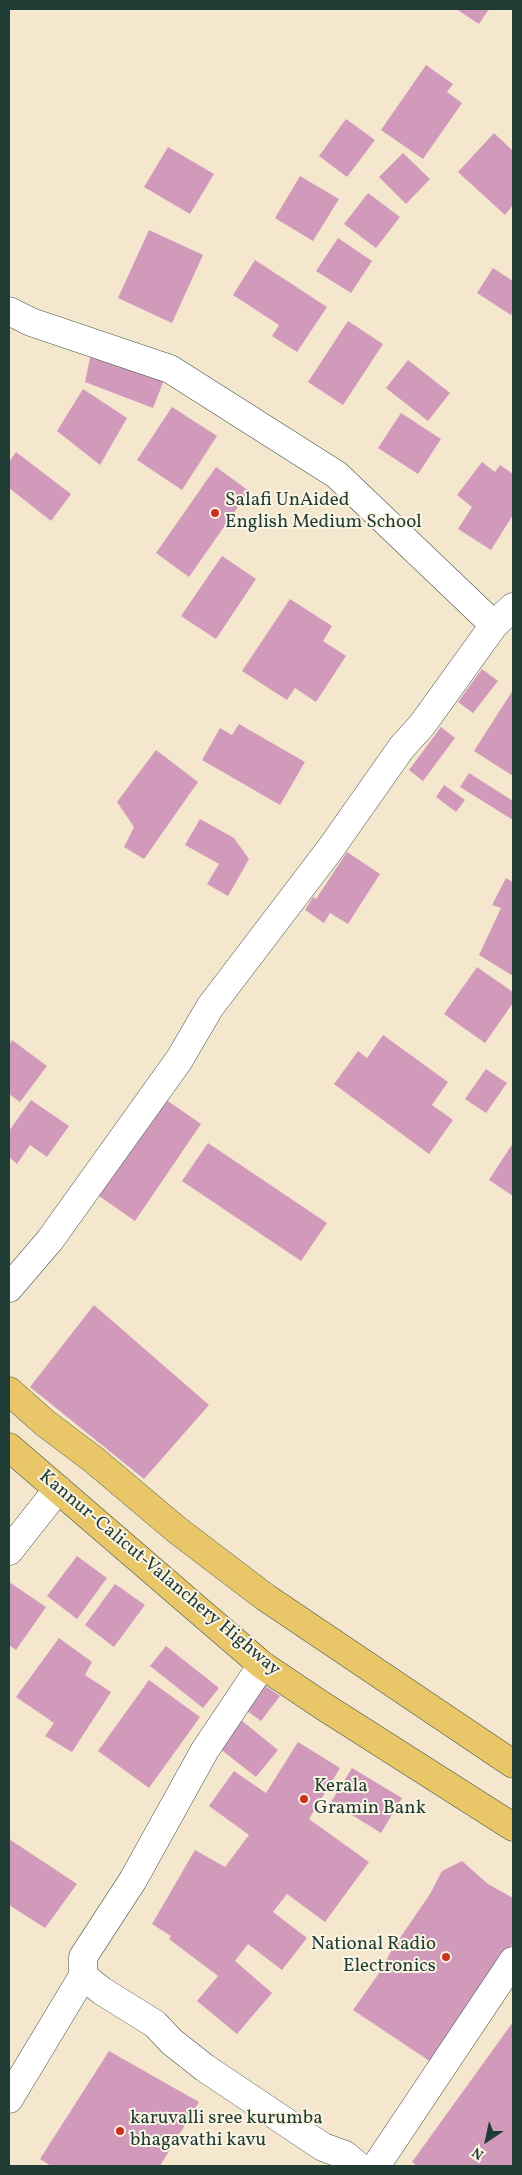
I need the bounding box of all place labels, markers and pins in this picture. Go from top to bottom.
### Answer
place label: Salafi UnAided English Medium School [225,491,422,535]
marker: Salafi UnAided English Medium School [209,507,221,519]
place label: Kerala Gramin Bank [314,1777,426,1821]
marker: Kerala Gramin Bank [298,1793,310,1805]
place label: National Radio Electronics [311,1935,436,1979]
marker: National Radio Electronics [440,1951,452,1963]
place label: karuvalli sree kurumba bhagavathi kavu [130,2109,323,2153]
marker: karuvalli sree kurumba bhagavathi kavu [114,2125,126,2137]

